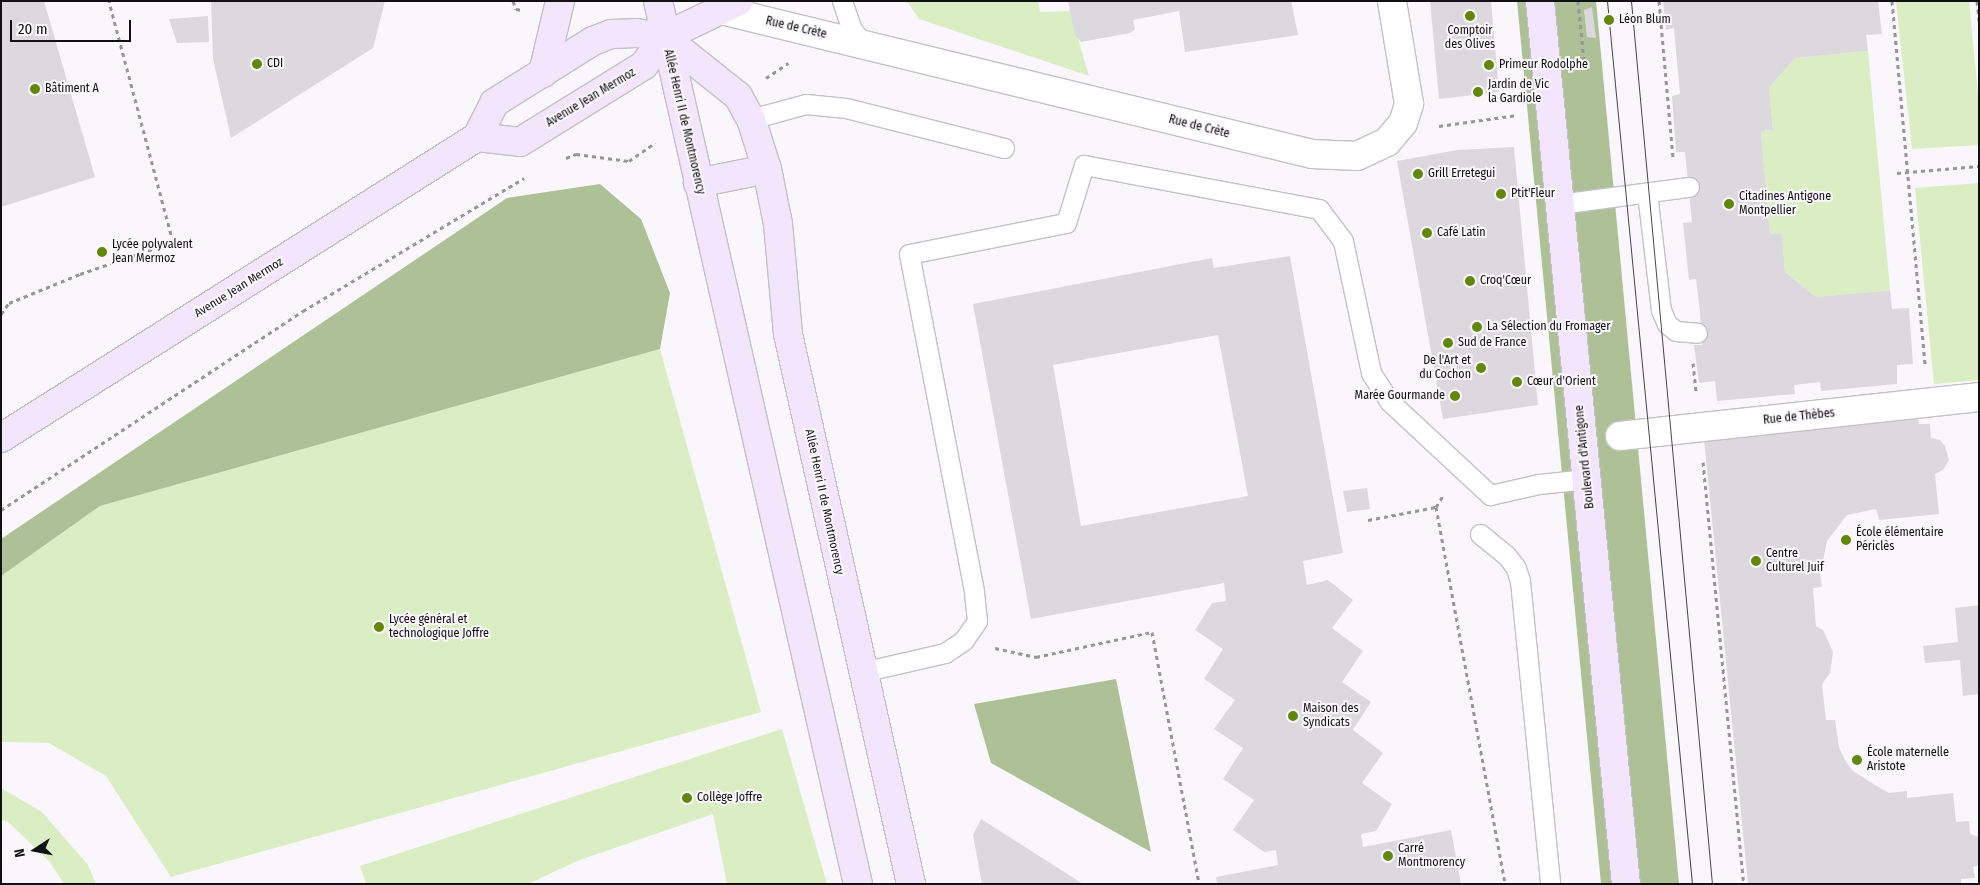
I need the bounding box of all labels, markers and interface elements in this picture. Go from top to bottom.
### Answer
scale bar [12,10,134,42]
marker: Comptoir des Olives [1464,10,1476,22]
place label: Léon Blum [1619,13,1671,27]
street label: Rue de Crète [764,14,828,42]
marker: Léon Blum [1603,14,1615,26]
text: 20 m [18,20,48,38]
place label: Comptoir des Olives [1445,24,1495,52]
street label: Allée Henri II de Montmorency [660,48,708,196]
place label: CDI [267,57,283,71]
marker: CDI [251,58,263,70]
place label: Primeur Rodolphe [1499,58,1588,72]
marker: Primeur Rodolphe [1483,59,1495,71]
street label: Avenue Jean Mermoz [544,66,638,130]
place label: Jardin de Vic la Gardiole [1488,78,1549,106]
place label: Bâtiment A [45,82,99,96]
marker: Bâtiment A [29,83,41,95]
marker: Jardin de Vic la Gardiole [1472,86,1484,98]
street label: Rue de Crète [1167,113,1231,141]
place label: Grill Erretegui [1428,167,1495,181]
marker: Grill Erretegui [1412,168,1424,180]
place label: Ptit'Fleur [1511,187,1555,201]
marker: Ptit'Fleur [1495,188,1507,200]
place label: Citadines Antigone Montpellier [1739,190,1831,218]
marker: Citadines Antigone Montpellier [1723,198,1735,210]
place label: Café Latin [1437,226,1486,240]
marker: Café Latin [1421,227,1433,239]
place label: Lycée polyvalent Jean Mermoz [112,238,193,266]
marker: Lycée polyvalent Jean Mermoz [96,246,108,258]
street label: Avenue Jean Mermoz [192,255,286,321]
place label: Croq'Cœur [1480,274,1531,288]
marker: Croq'Cœur [1464,275,1476,287]
place label: La Sélection du Fromager [1487,320,1610,334]
marker: La Sélection du Fromager [1471,321,1483,333]
place label: Sud de France [1458,336,1526,350]
marker: Sud de France [1442,337,1454,349]
place label: De l'Art et du Cochon [1419,354,1471,382]
marker: De l'Art et du Cochon [1475,362,1487,374]
place label: Cœur d'Orient [1527,375,1596,389]
marker: Cœur d'Orient [1511,376,1523,388]
place label: Marée Gourmande [1355,389,1445,403]
marker: Marée Gourmande [1449,390,1461,402]
street label: Boulevard d'Antigone [1572,404,1598,510]
street label: Rue de Thèbes [1762,406,1836,428]
street label: Allée Henri II de Montmorency [802,428,846,576]
place label: École élémentaire Périclès [1856,526,1943,554]
marker: École élémentaire Périclès [1840,534,1852,546]
place label: Centre Culturel Juif [1766,547,1824,575]
marker: Centre Culturel Juif [1750,555,1762,567]
place label: Lycée général et technologique Joffre [389,613,489,641]
marker: Lycée général et technologique Joffre [373,621,385,633]
place label: Maison des Syndicats [1303,702,1358,730]
marker: Maison des Syndicats [1287,710,1299,722]
place label: École maternelle Aristote [1867,746,1949,774]
marker: École maternelle Aristote [1851,754,1863,766]
place label: Collège Joffre [697,791,762,805]
marker: Collège Joffre [681,792,693,804]
north arrow [10,825,60,875]
place label: Carré Montmorency [1398,842,1465,870]
text: N [11,847,29,859]
marker: Carré Montmorency [1382,850,1394,862]

